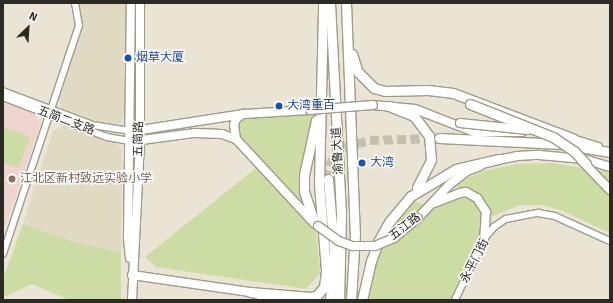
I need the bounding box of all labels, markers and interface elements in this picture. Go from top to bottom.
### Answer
north arrow [8,8,48,48]
text: N [27,9,39,24]
place label: 烟草大厦 [136,51,184,65]
marker: 烟草大厦 [123,53,133,63]
place label: 大湾重百 [287,99,335,113]
marker: 大湾重百 [274,101,284,111]
street label: 五简二支路 [35,104,97,138]
street label: 五简路 [131,121,147,157]
street label: 渝鲁大道 [330,127,346,175]
place label: 大湾 [370,156,394,170]
marker: 大湾 [357,158,367,168]
place label: 江北区新村致远实验小学 [20,172,152,186]
marker: 江北区新村致远实验小学 [7,174,17,184]
street label: 五江路 [386,210,424,244]
street label: 永平门街 [458,236,492,286]

